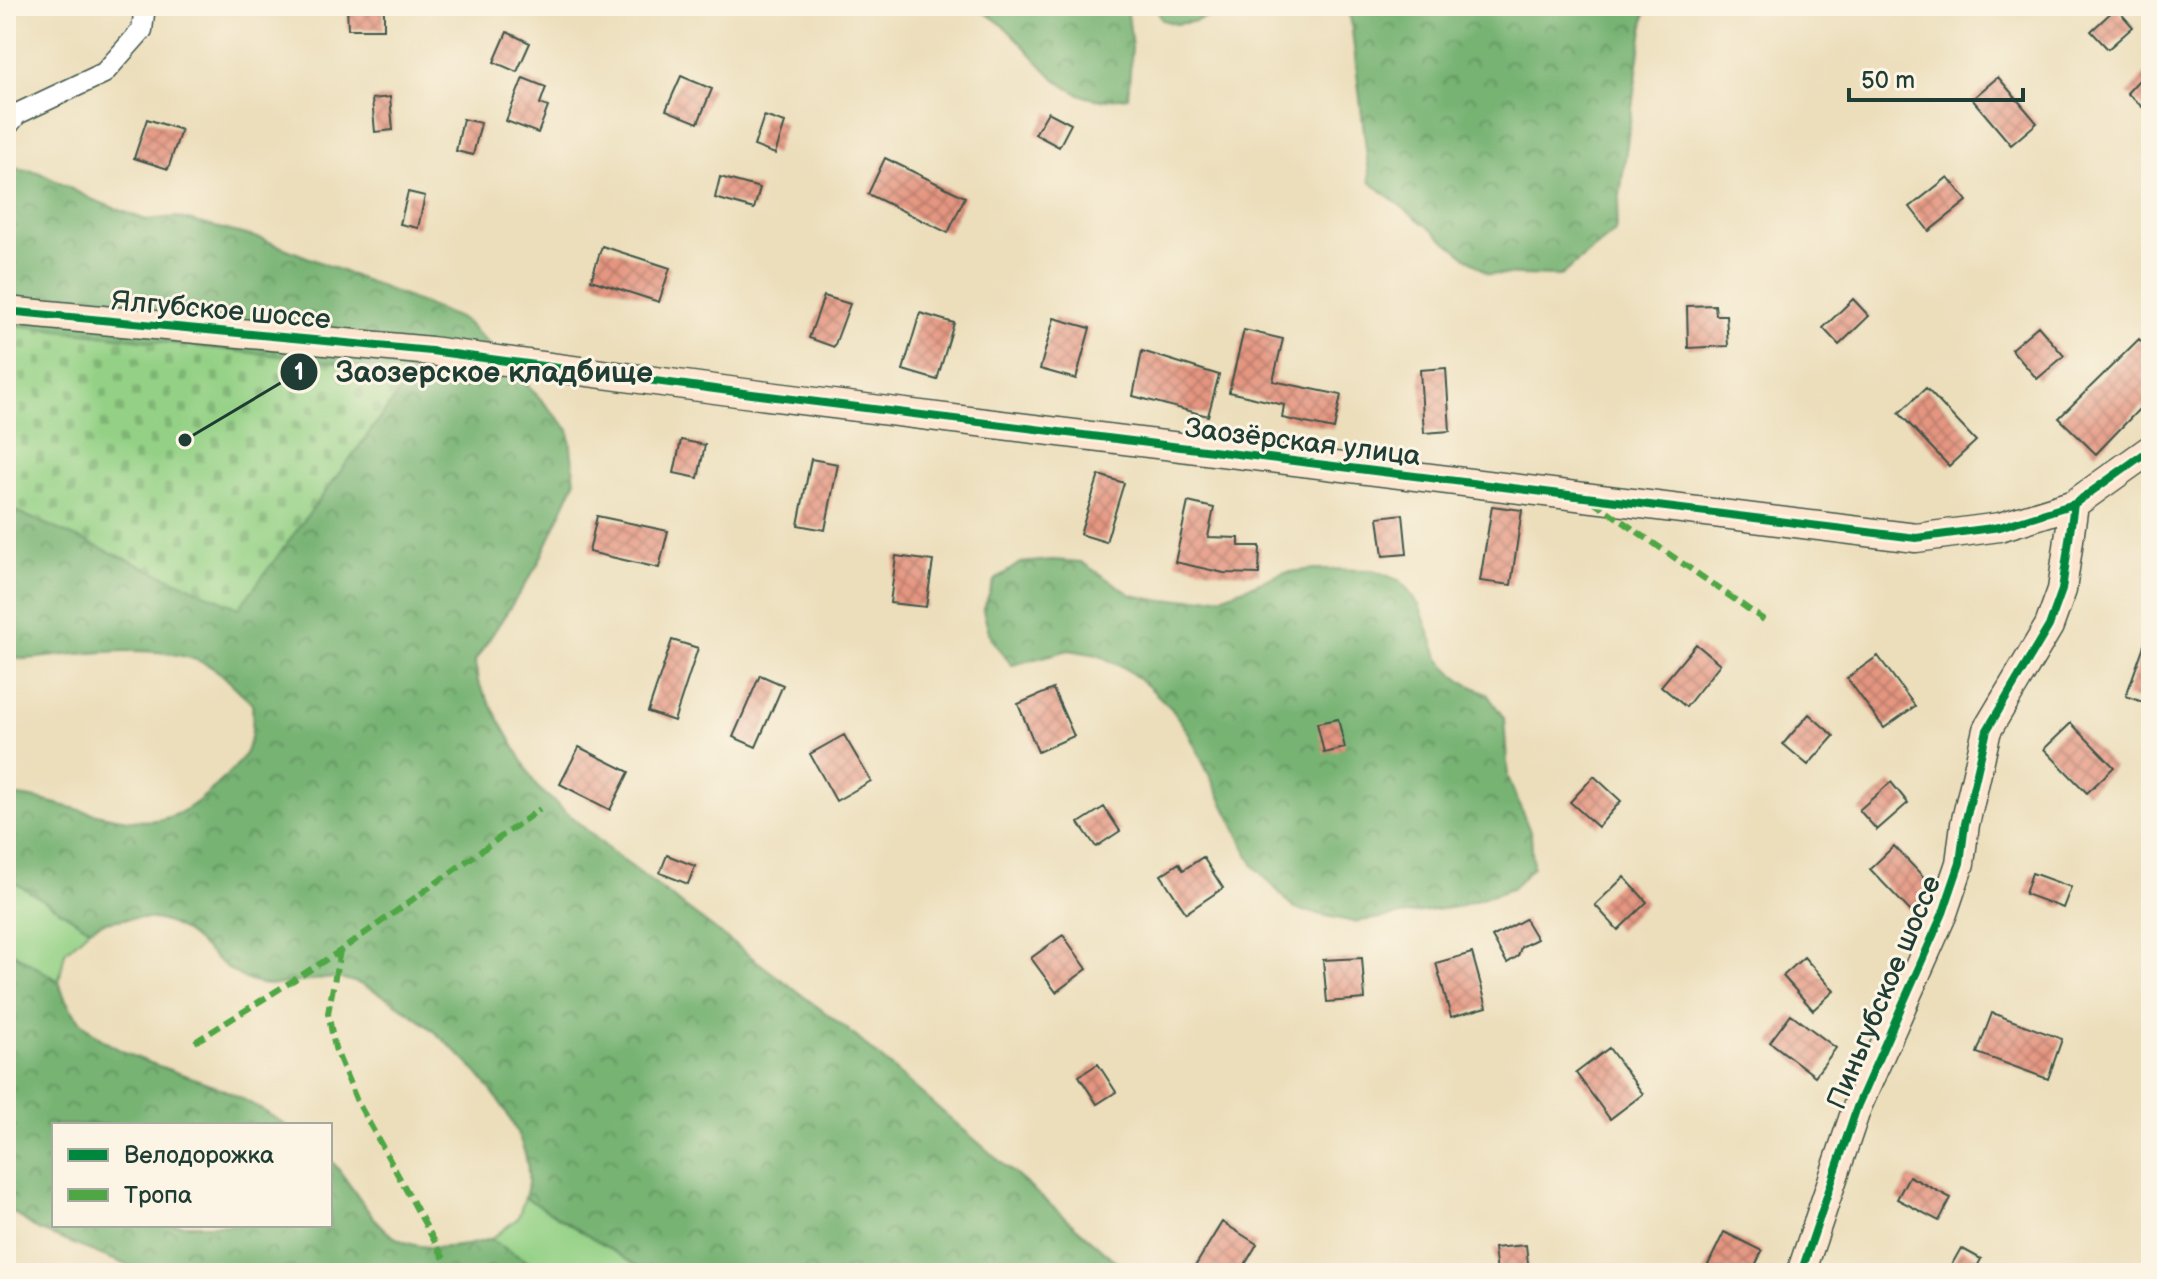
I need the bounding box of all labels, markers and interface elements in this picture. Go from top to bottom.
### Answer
scale bar [1849,52,2023,102]
text: 50 m [1861,66,1915,95]
street label: Ялгубское шоссе [110,284,332,337]
callout: Заозерское кладбище [279,345,668,399]
text: Заозерское кладбище [335,355,653,391]
text: 1 [294,358,304,387]
street label: Заозёрская улица [1183,412,1423,473]
street label: Пиньгубское шоссе [1820,871,1949,1114]
legend [52,1123,332,1227]
text: Велодорожка [124,1141,274,1170]
text: Тропа [124,1181,192,1210]

